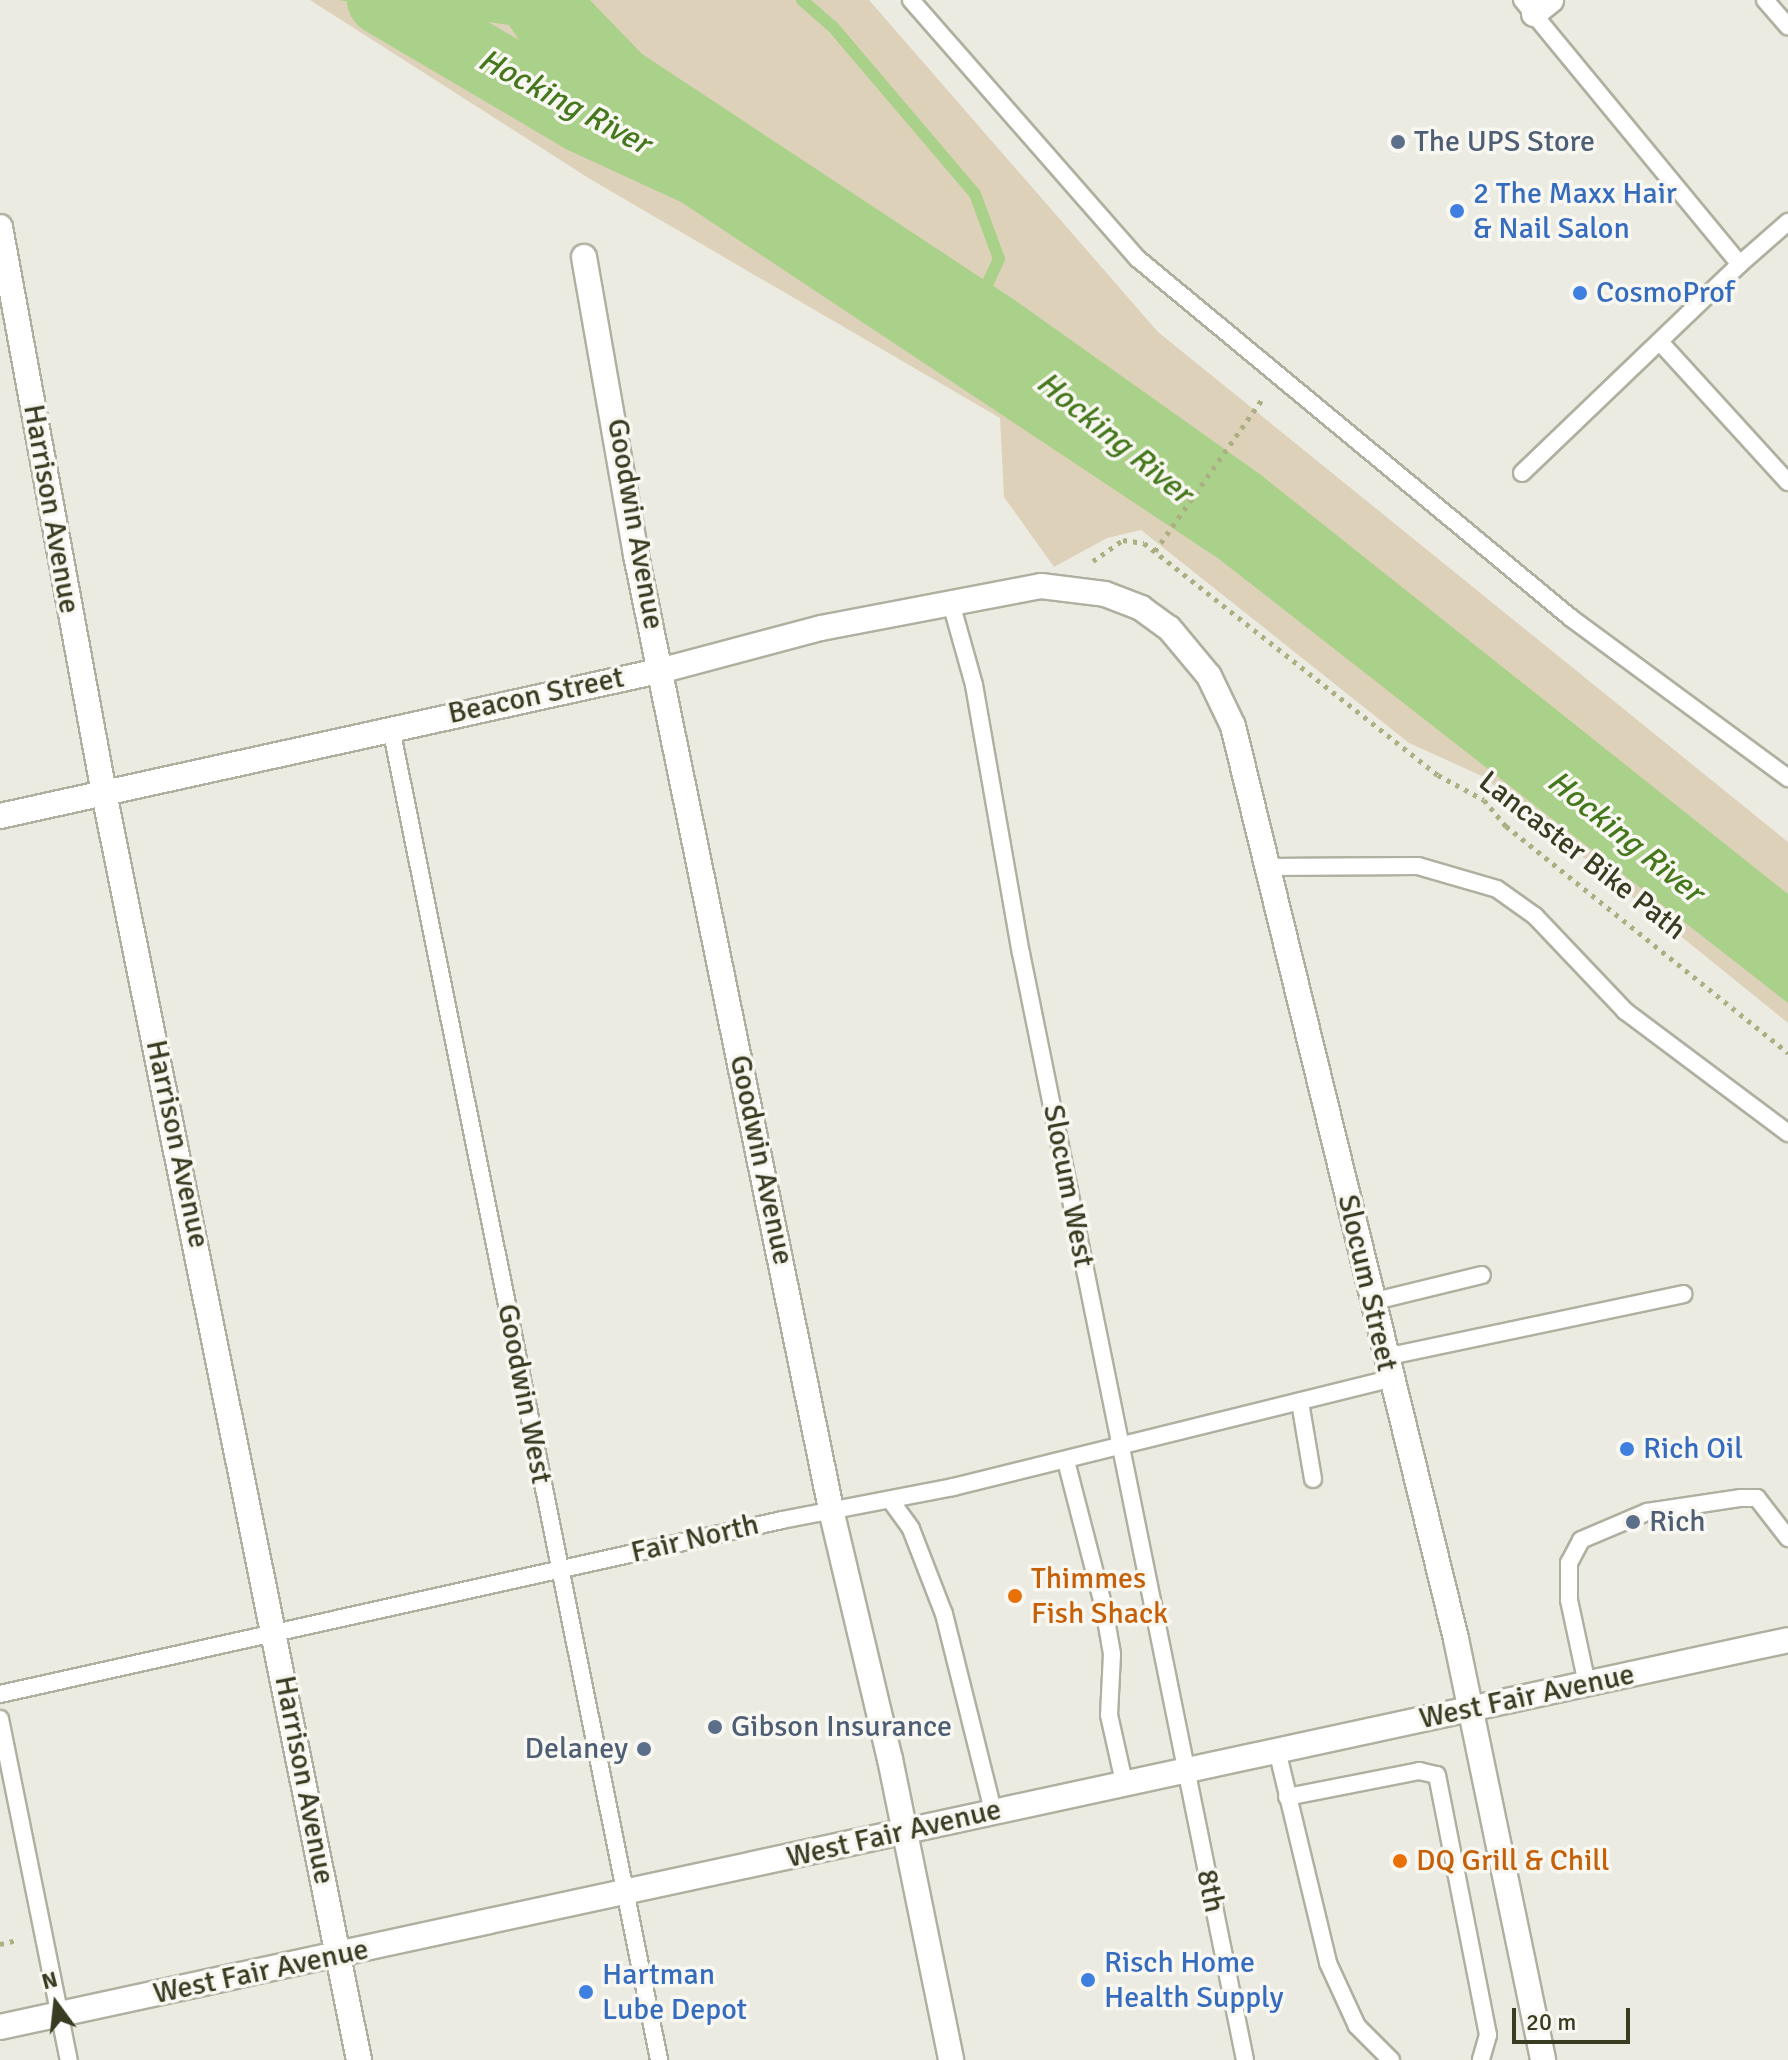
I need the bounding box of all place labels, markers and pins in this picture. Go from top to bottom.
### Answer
place label: The UPS Store [1414,124,1595,160]
marker: The UPS Store [1389,133,1407,151]
place label: 2 The Maxx Hair & Nail Salon [1473,176,1677,246]
marker: 2 The Maxx Hair & Nail Salon [1448,202,1466,220]
place label: CosmoProf [1596,275,1735,311]
marker: CosmoProf [1571,284,1589,302]
place label: Rich Oil [1643,1431,1743,1467]
marker: Rich Oil [1618,1440,1636,1458]
place label: Rich [1649,1504,1706,1540]
marker: Rich [1624,1513,1642,1531]
place label: Thimmes Fish Shack [1031,1561,1168,1632]
marker: Thimmes Fish Shack [1006,1587,1024,1605]
place label: Gibson Insurance [731,1709,952,1745]
marker: Gibson Insurance [706,1718,724,1736]
place label: Delaney [524,1731,628,1767]
marker: Delaney [635,1740,653,1758]
place label: DQ Grill & Chill [1416,1843,1610,1879]
marker: DQ Grill & Chill [1391,1852,1409,1870]
place label: Risch Home Health Supply [1104,1945,1284,2016]
place label: Hartman Lube Depot [602,1957,747,2028]
marker: Risch Home Health Supply [1079,1971,1097,1989]
marker: Hartman Lube Depot [577,1983,595,2001]

